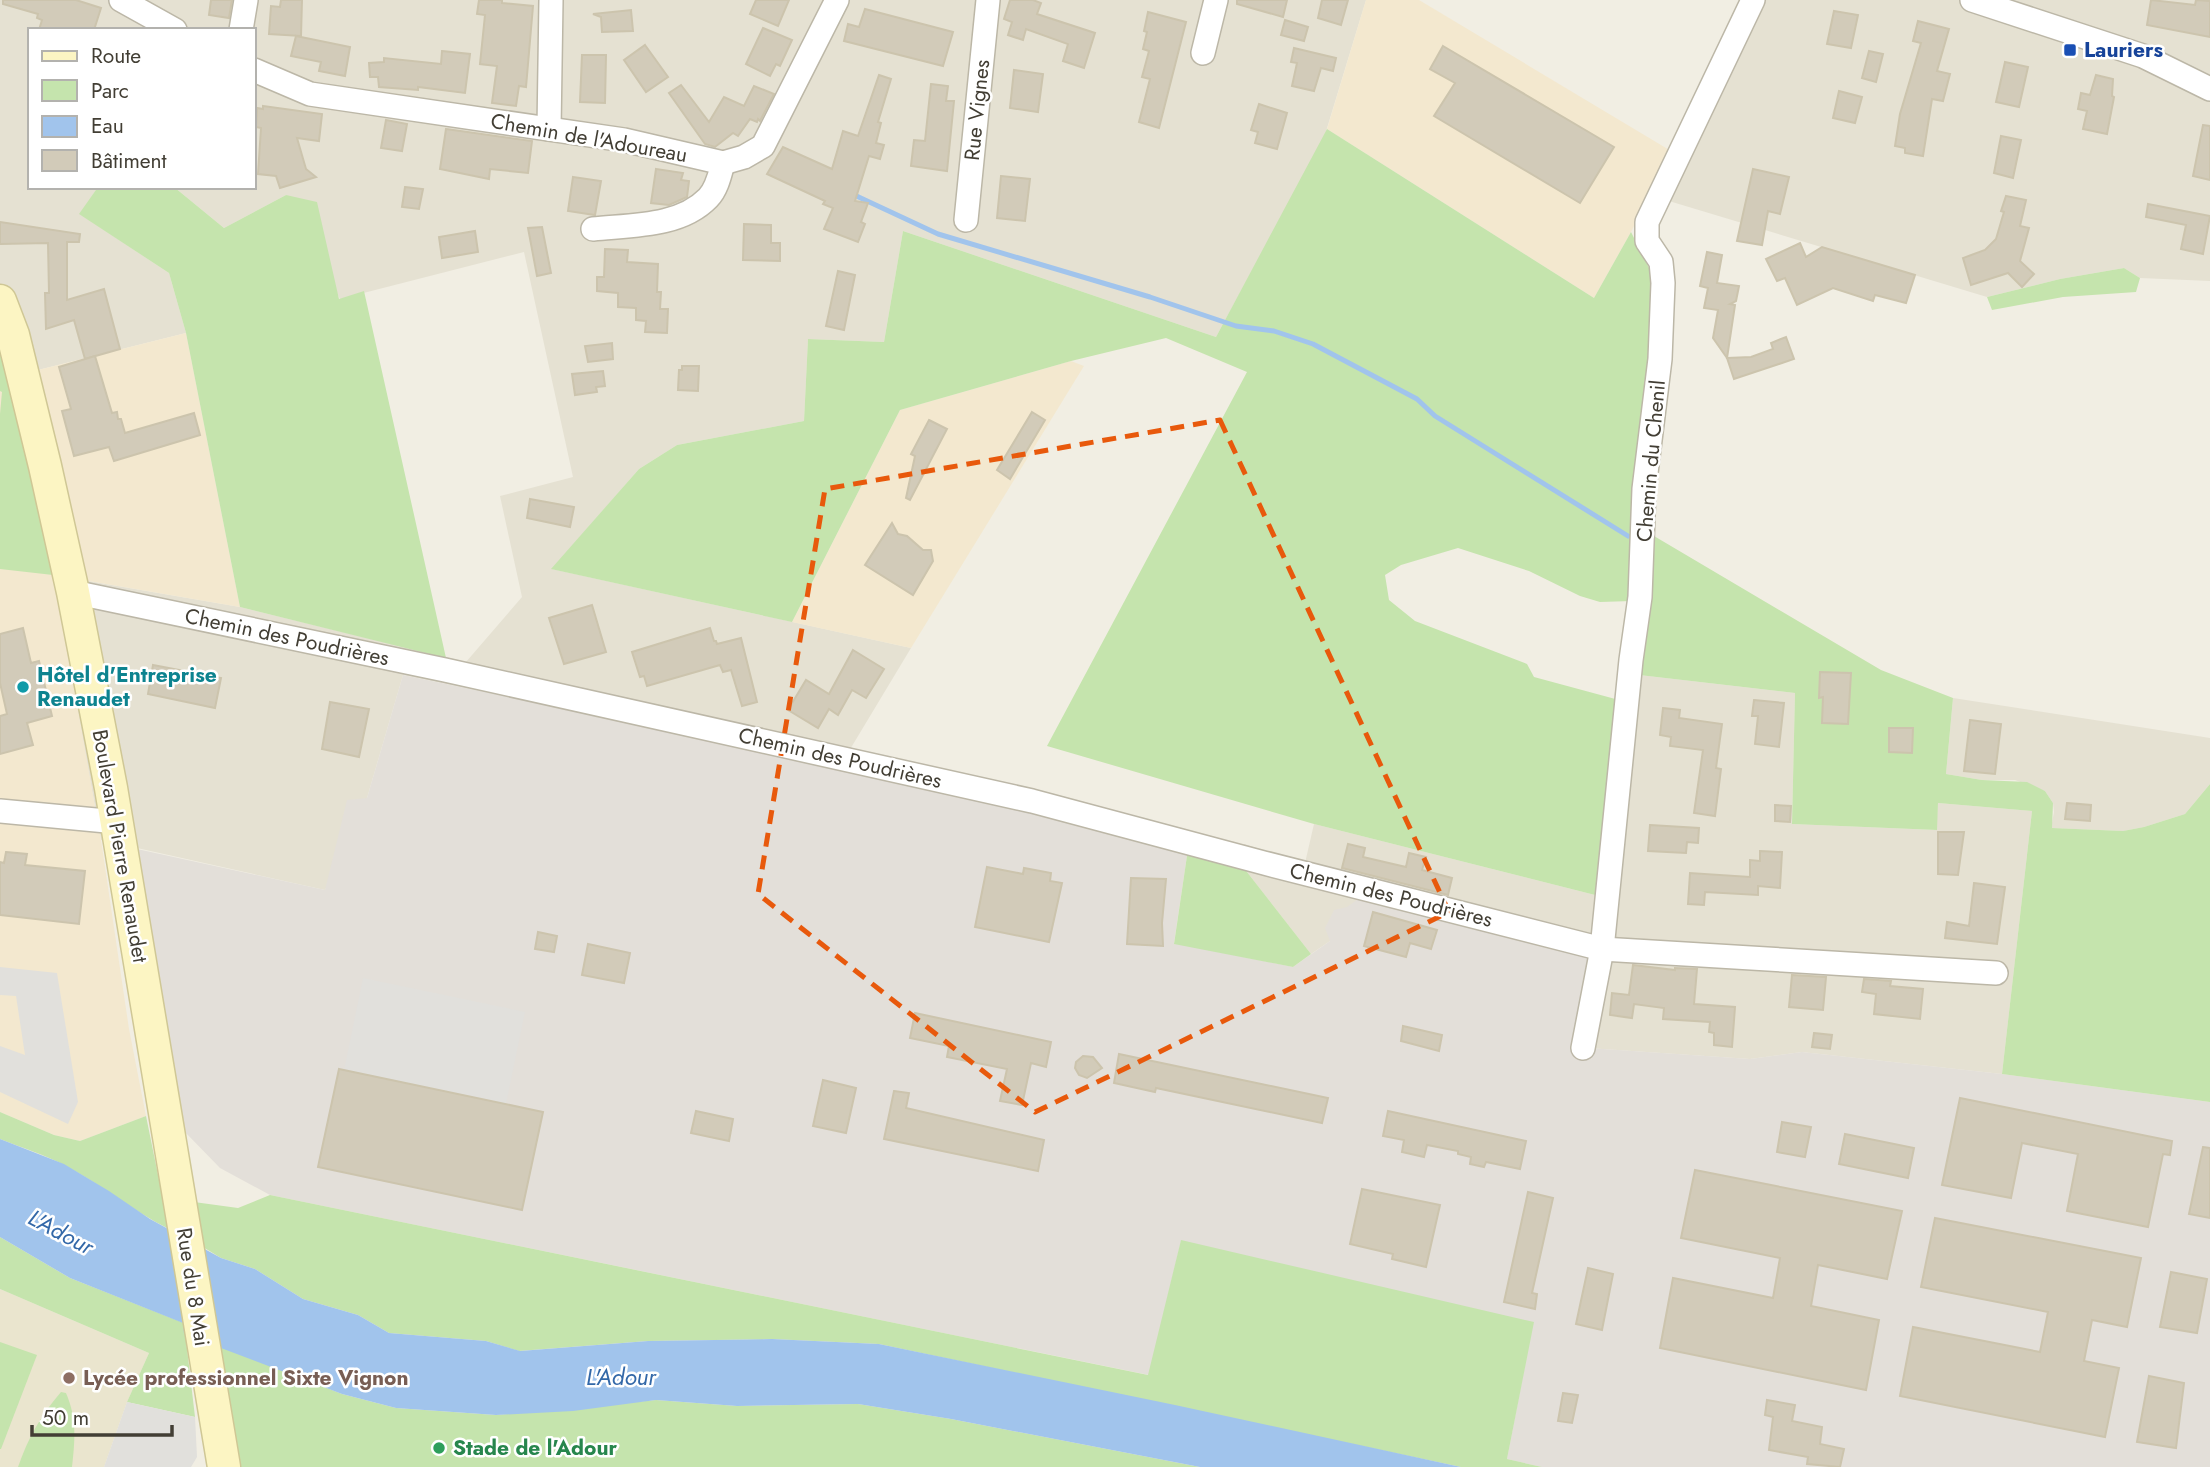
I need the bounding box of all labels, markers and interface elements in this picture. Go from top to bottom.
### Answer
legend [28,28,256,189]
place label: Lauriers [2084,35,2164,65]
text: Route [91,41,141,71]
marker: Lauriers [2062,42,2078,58]
street label: Rue Vignes [957,58,997,162]
text: Parc [91,76,129,106]
street label: Chemin de l'Adoureau [488,106,690,170]
text: Eau [91,111,124,141]
text: Bâtiment [91,146,167,176]
street label: Chemin du Chenil [1629,379,1673,543]
street label: Chemin des Poudrières [182,601,392,673]
place label: Hôtel d'Entreprise Renaudet [37,660,217,714]
marker: Hôtel d'Entreprise Renaudet [15,679,31,695]
street label: Chemin des Poudrières [735,720,945,796]
street label: Boulevard Pierre Renaudet [85,727,155,965]
street label: Chemin des Poudrières [1286,855,1496,935]
water label: L'Adour [22,1201,101,1264]
street label: Rue du 8 Mai [169,1226,217,1348]
water label: L'Adour [586,1360,657,1394]
place label: Lycée professionnel Sixte Vignon [83,1363,409,1393]
marker: Lycée professionnel Sixte Vignon [61,1370,77,1386]
scale bar [32,1394,172,1438]
text: 50 m [42,1403,89,1433]
place label: Stade de l'Adour [453,1433,618,1463]
marker: Stade de l'Adour [431,1440,447,1456]

